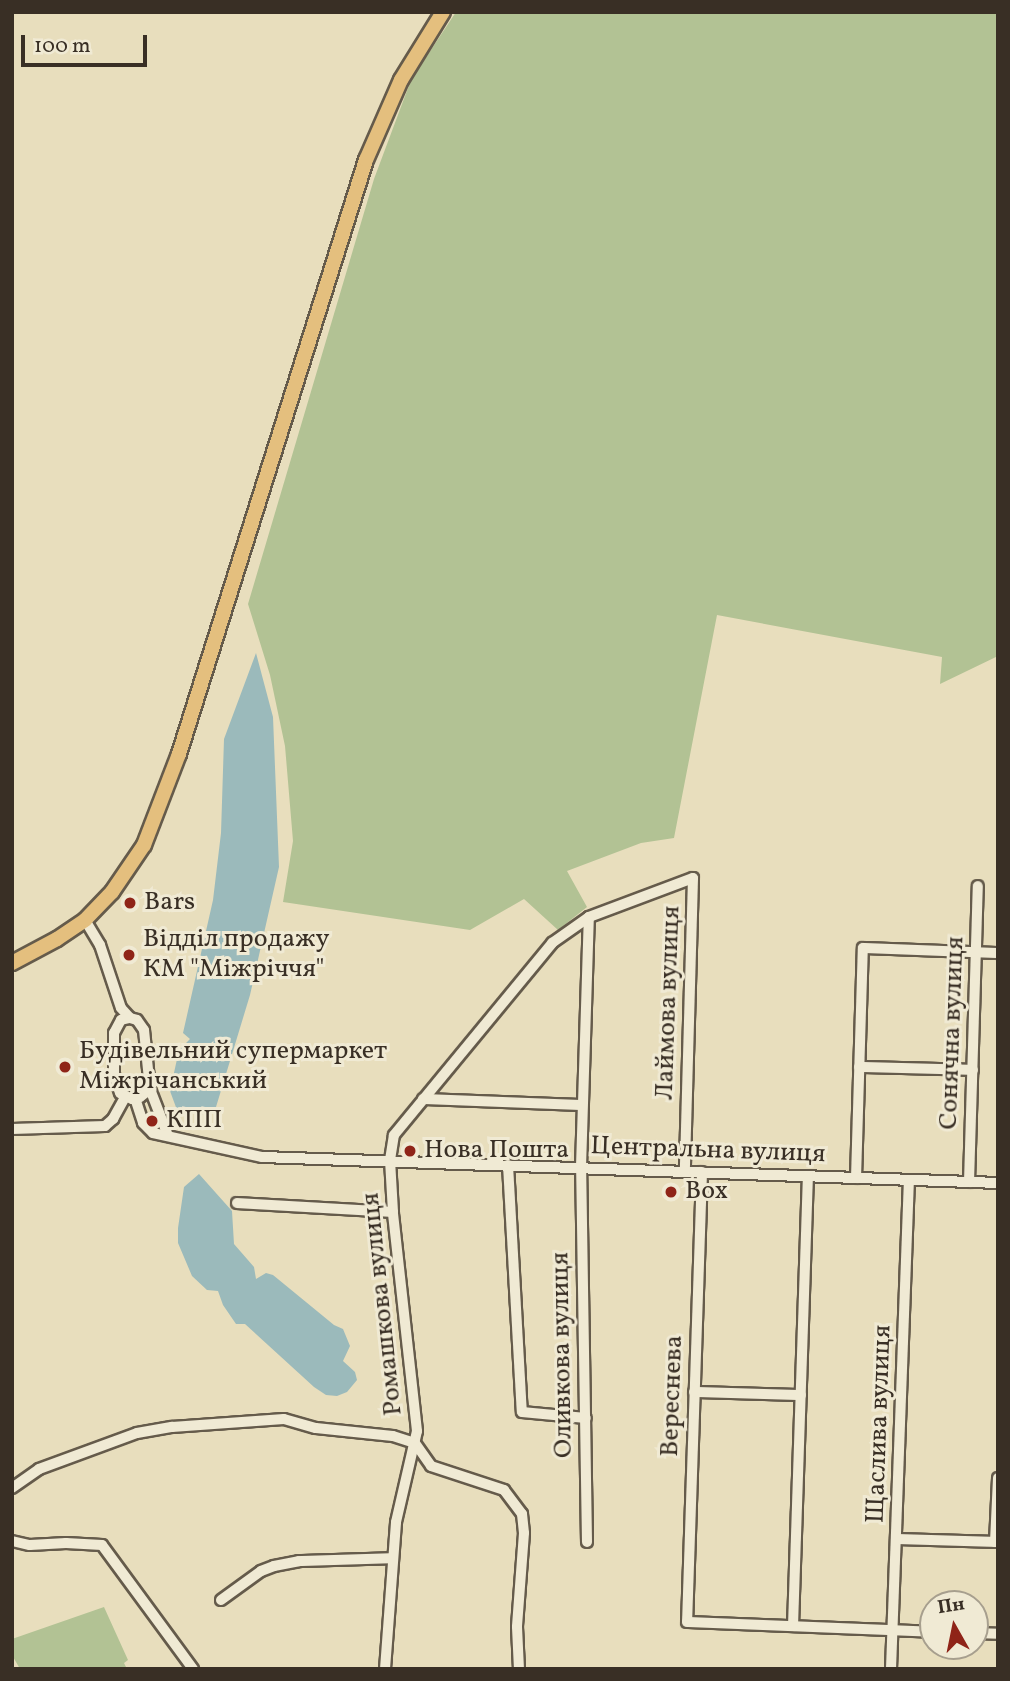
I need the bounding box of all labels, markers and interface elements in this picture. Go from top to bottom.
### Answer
scale bar [24,21,150,65]
text: 100 m [34,32,91,61]
place label: Bars [144,887,195,919]
marker: Bars [122,895,138,911]
street label: Лаймова вулиця [650,905,688,1101]
place label: Відділ продажу КМ "Міжріччя" [143,924,330,986]
street label: Сонячна вулиця [934,936,972,1130]
marker: Відділ продажу КМ "Міжріччя" [121,947,137,963]
place label: Будівельний супермаркет Міжрічанський [79,1036,387,1098]
marker: Будівельний супермаркет Міжрічанський [57,1059,73,1075]
place label: КПП [166,1105,222,1137]
marker: КПП [144,1113,160,1129]
street label: Центральна вулиця [590,1131,826,1171]
place label: Нова Пошта [424,1135,569,1167]
marker: Нова Пошта [402,1143,418,1159]
place label: Box [685,1176,728,1208]
marker: Box [663,1184,679,1200]
street label: Ромашкова вулиця [356,1191,410,1417]
street label: Оливкова вулиця [546,1252,580,1458]
street label: Щаслива вулиця [861,1324,899,1524]
street label: Вереснева [655,1335,691,1457]
north arrow [919,1590,989,1660]
text: Пн [936,1591,966,1621]

